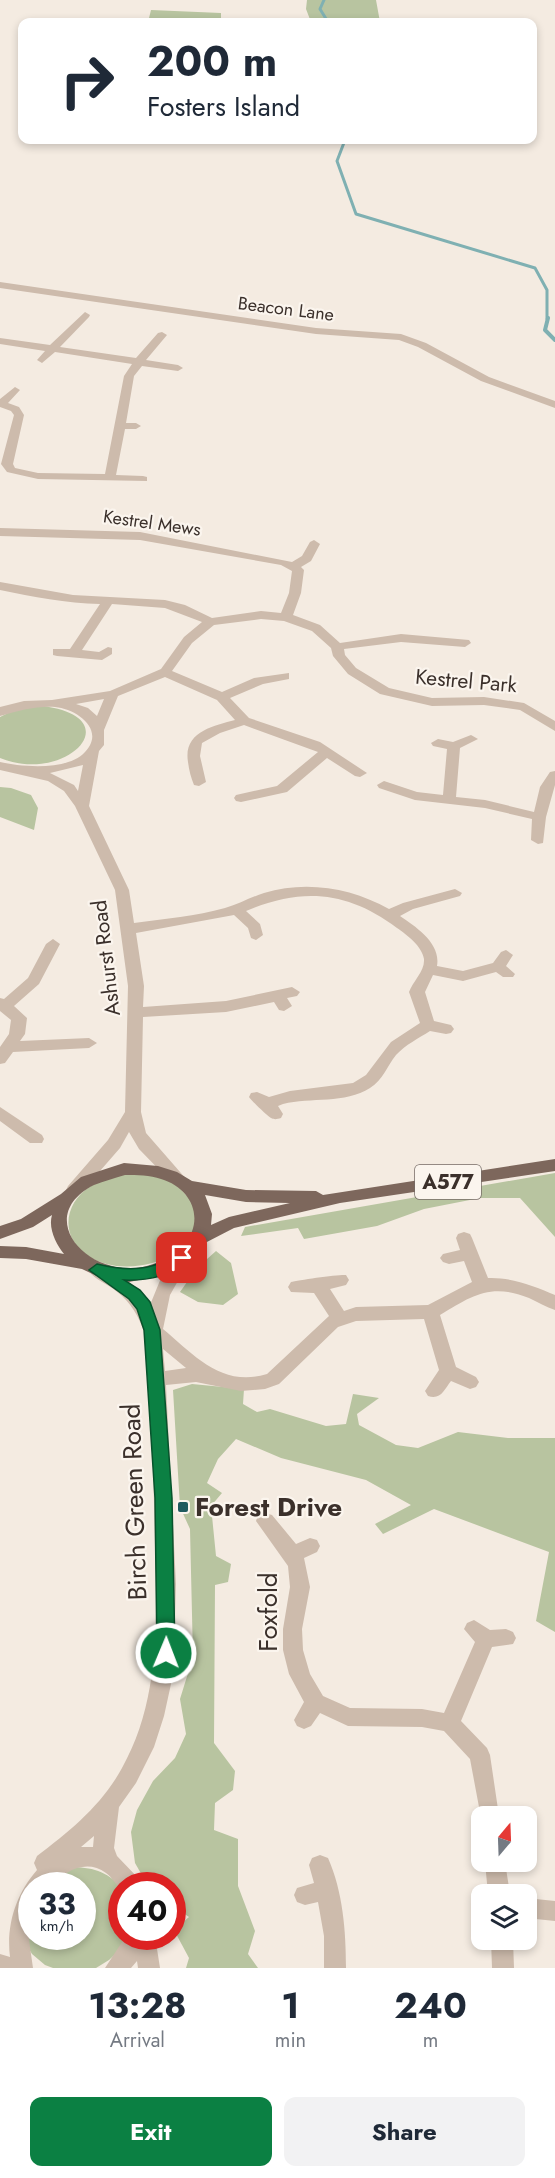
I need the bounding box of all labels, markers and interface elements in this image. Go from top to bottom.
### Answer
text: 200 m [147,31,277,92]
icon: right [48,42,126,120]
text: Fosters Island [147,87,300,126]
street label: Beacon Lane [236,290,336,328]
street label: Kestrel Mews [102,503,202,543]
street label: Kestrel Park [414,662,519,700]
street label: Ashurst Road [84,898,128,1018]
road number: A577 [415,1165,481,1199]
pin [156,1232,207,1283]
icon: arrive [165,1241,198,1274]
street label: Birch Green Road [112,1403,156,1601]
place label: Forest Drive [195,1488,342,1526]
marker: Forest Drive [176,1500,190,1514]
street label: Foxfold [249,1572,287,1652]
position arrow [134,1621,198,1685]
north arrow [471,1806,537,1872]
map controls [471,1806,537,1950]
speed limit sign: 40 [108,1872,186,1950]
text: 33 [38,1882,76,1925]
button: layers [471,1884,537,1950]
text: km/h [40,1915,74,1937]
text: 13:28 [88,1979,187,2031]
text: 1 [281,1979,300,2031]
text: 240 [394,1979,467,2031]
text: Arrival [110,2026,165,2055]
text: min [275,2026,306,2055]
text: m [423,2026,438,2055]
button: Exit [30,2097,272,2166]
button: Share [284,2097,525,2166]

